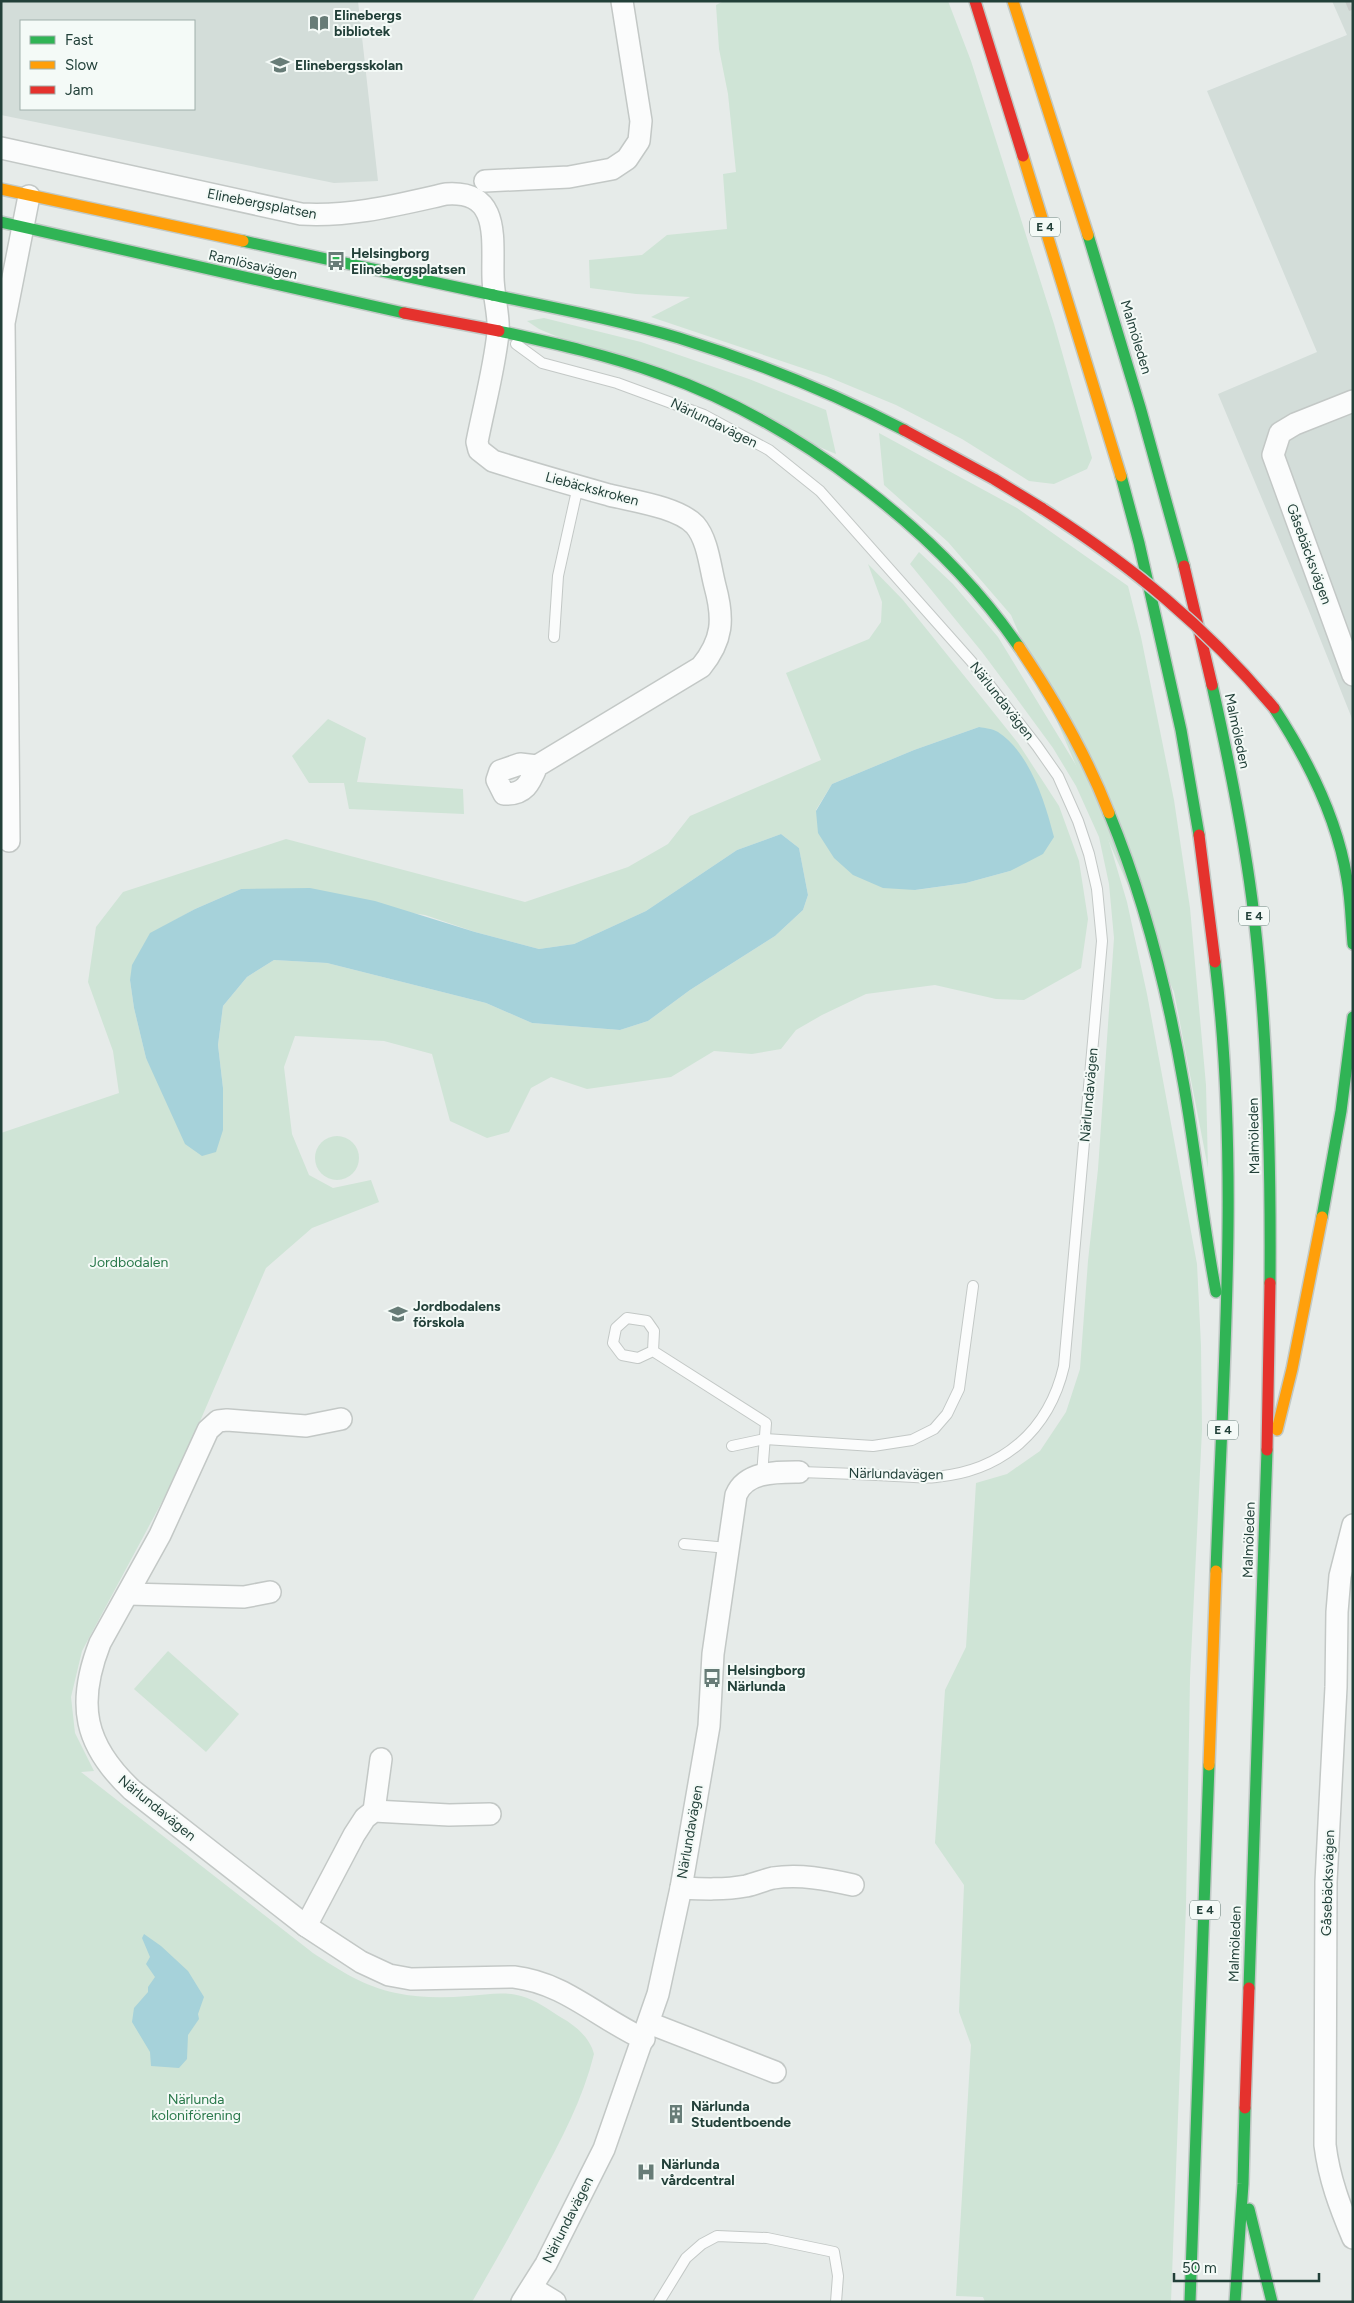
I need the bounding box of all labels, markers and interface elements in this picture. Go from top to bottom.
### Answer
place label: Elinebergs bibliotek [334,7,402,40]
library icon: Elinebergs bibliotek [308,12,330,34]
legend [20,20,195,110]
text: Fast [65,31,94,49]
school or university icon: Elinebergsskolan [269,54,291,76]
text: Slow [65,56,98,74]
place label: Elinebergsskolan [295,57,403,74]
text: Jam [65,81,93,99]
street label: Elinebergsplatsen [206,185,318,223]
road number: E 4 [1030,218,1060,236]
place label: Helsingborg Elinebergsplatsen [351,245,466,278]
street label: Ramlösavägen [207,247,299,284]
bus stop icon: Helsingborg Elinebergsplatsen [325,250,347,272]
street label: Malmöleden [1117,298,1155,376]
street label: Närlundavägen [668,395,760,451]
street label: Liebäckskroken [543,468,641,510]
street label: Gåsebäcksvägen [1283,501,1335,607]
street label: Närlundavägen [966,658,1038,744]
street label: Malmöleden [1221,692,1253,770]
road number: E 4 [1239,906,1269,926]
street label: Närlundavägen [1076,1047,1102,1143]
street label: Malmöleden [1245,1097,1263,1174]
park label: Jordbodalen [90,1254,168,1271]
place label: Jordbodalens förskola [413,1298,501,1331]
school or university icon: Jordbodalens förskola [387,1303,409,1325]
road number: E 4 [1208,1420,1238,1440]
street label: Närlundavägen [848,1465,944,1483]
street label: Malmöleden [1239,1501,1259,1579]
place label: Helsingborg Närlunda [727,1662,805,1695]
bus stop icon: Helsingborg Närlunda [701,1667,723,1689]
street label: Närlundavägen [115,1772,199,1845]
street label: Närlundavägen [673,1784,707,1880]
street label: Gåsebäcksvägen [1318,1829,1338,1936]
road number: E 4 [1190,1900,1220,1920]
street label: Malmöleden [1225,1905,1245,1983]
park label: Närlunda koloniförening [151,2091,241,2124]
place label: Närlunda Studentboende [691,2098,791,2131]
building icon: Närlunda Studentboende [665,2103,687,2125]
place label: Närlunda vårdcentral [661,2156,735,2189]
hospital icon: Närlunda vårdcentral [635,2161,657,2183]
street label: Närlundavägen [539,2174,597,2266]
scale bar [1174,2250,1319,2282]
text: 50 m [1182,2259,1217,2277]

